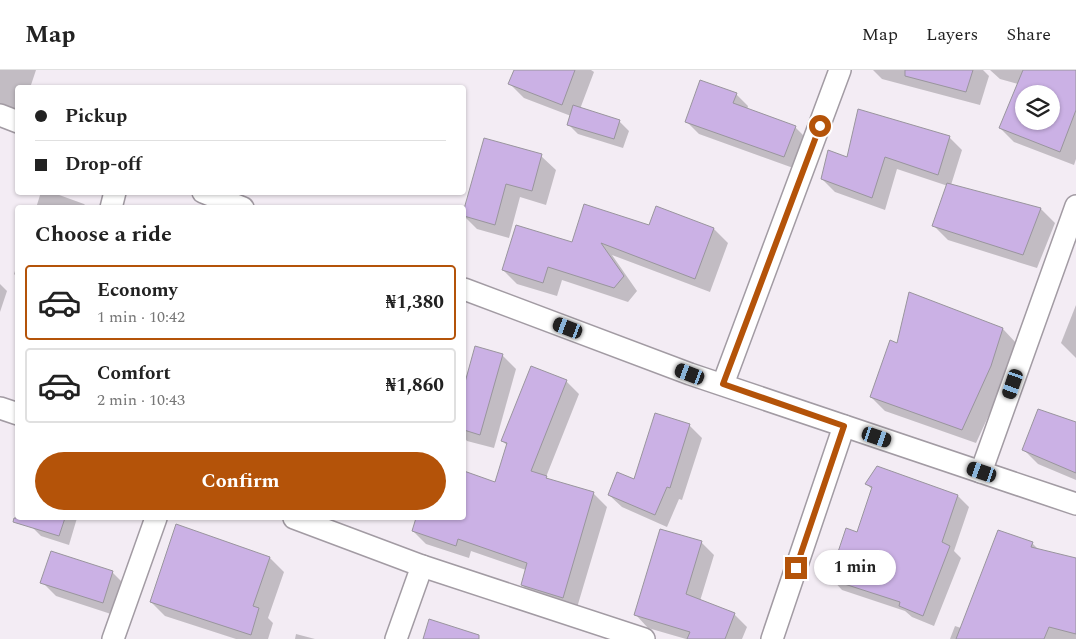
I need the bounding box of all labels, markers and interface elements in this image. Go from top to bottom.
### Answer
text: Map [25,17,75,53]
text: Map [862,21,898,48]
text: Layers [926,21,978,48]
text: Share [1006,21,1051,48]
map controls [1015,85,1060,130]
button: layers [1015,85,1060,130]
text: Pickup [65,102,127,131]
route start [809,115,831,137]
text: Drop-off [65,150,142,179]
text: Choose a ride [35,218,172,251]
text: Economy [97,276,178,305]
icon: car [37,280,82,325]
text: ₦1,380 [386,288,444,317]
text: 1 min · 10:42 [97,305,185,329]
car [551,316,584,340]
text: Comfort [97,359,171,388]
car [673,362,706,386]
icon: car [37,363,82,408]
car [1001,367,1024,401]
text: ₦1,860 [386,371,444,400]
text: 2 min · 10:43 [97,388,185,412]
car [860,425,893,449]
button: Confirm [35,452,446,510]
car [965,460,998,484]
callout: 1 min [814,550,896,586]
text: 1 min [834,555,876,579]
route end [785,557,807,579]

